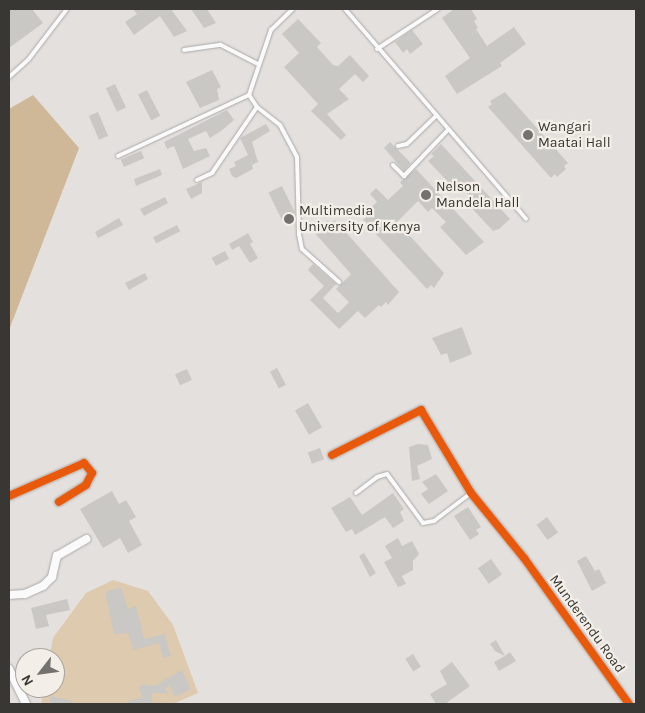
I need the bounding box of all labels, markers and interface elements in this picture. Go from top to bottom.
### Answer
place label: Wangari Maatai Hall [538,119,611,152]
marker: Wangari Maatai Hall [522,129,534,141]
place label: Nelson Mandela Hall [436,179,519,212]
marker: Nelson Mandela Hall [420,189,432,201]
place label: Multimedia University of Kenya [299,203,421,236]
marker: Multimedia University of Kenya [283,213,295,225]
street label: Munderendu Road [546,572,628,676]
north arrow [15,648,65,698]
text: N [18,672,37,689]

